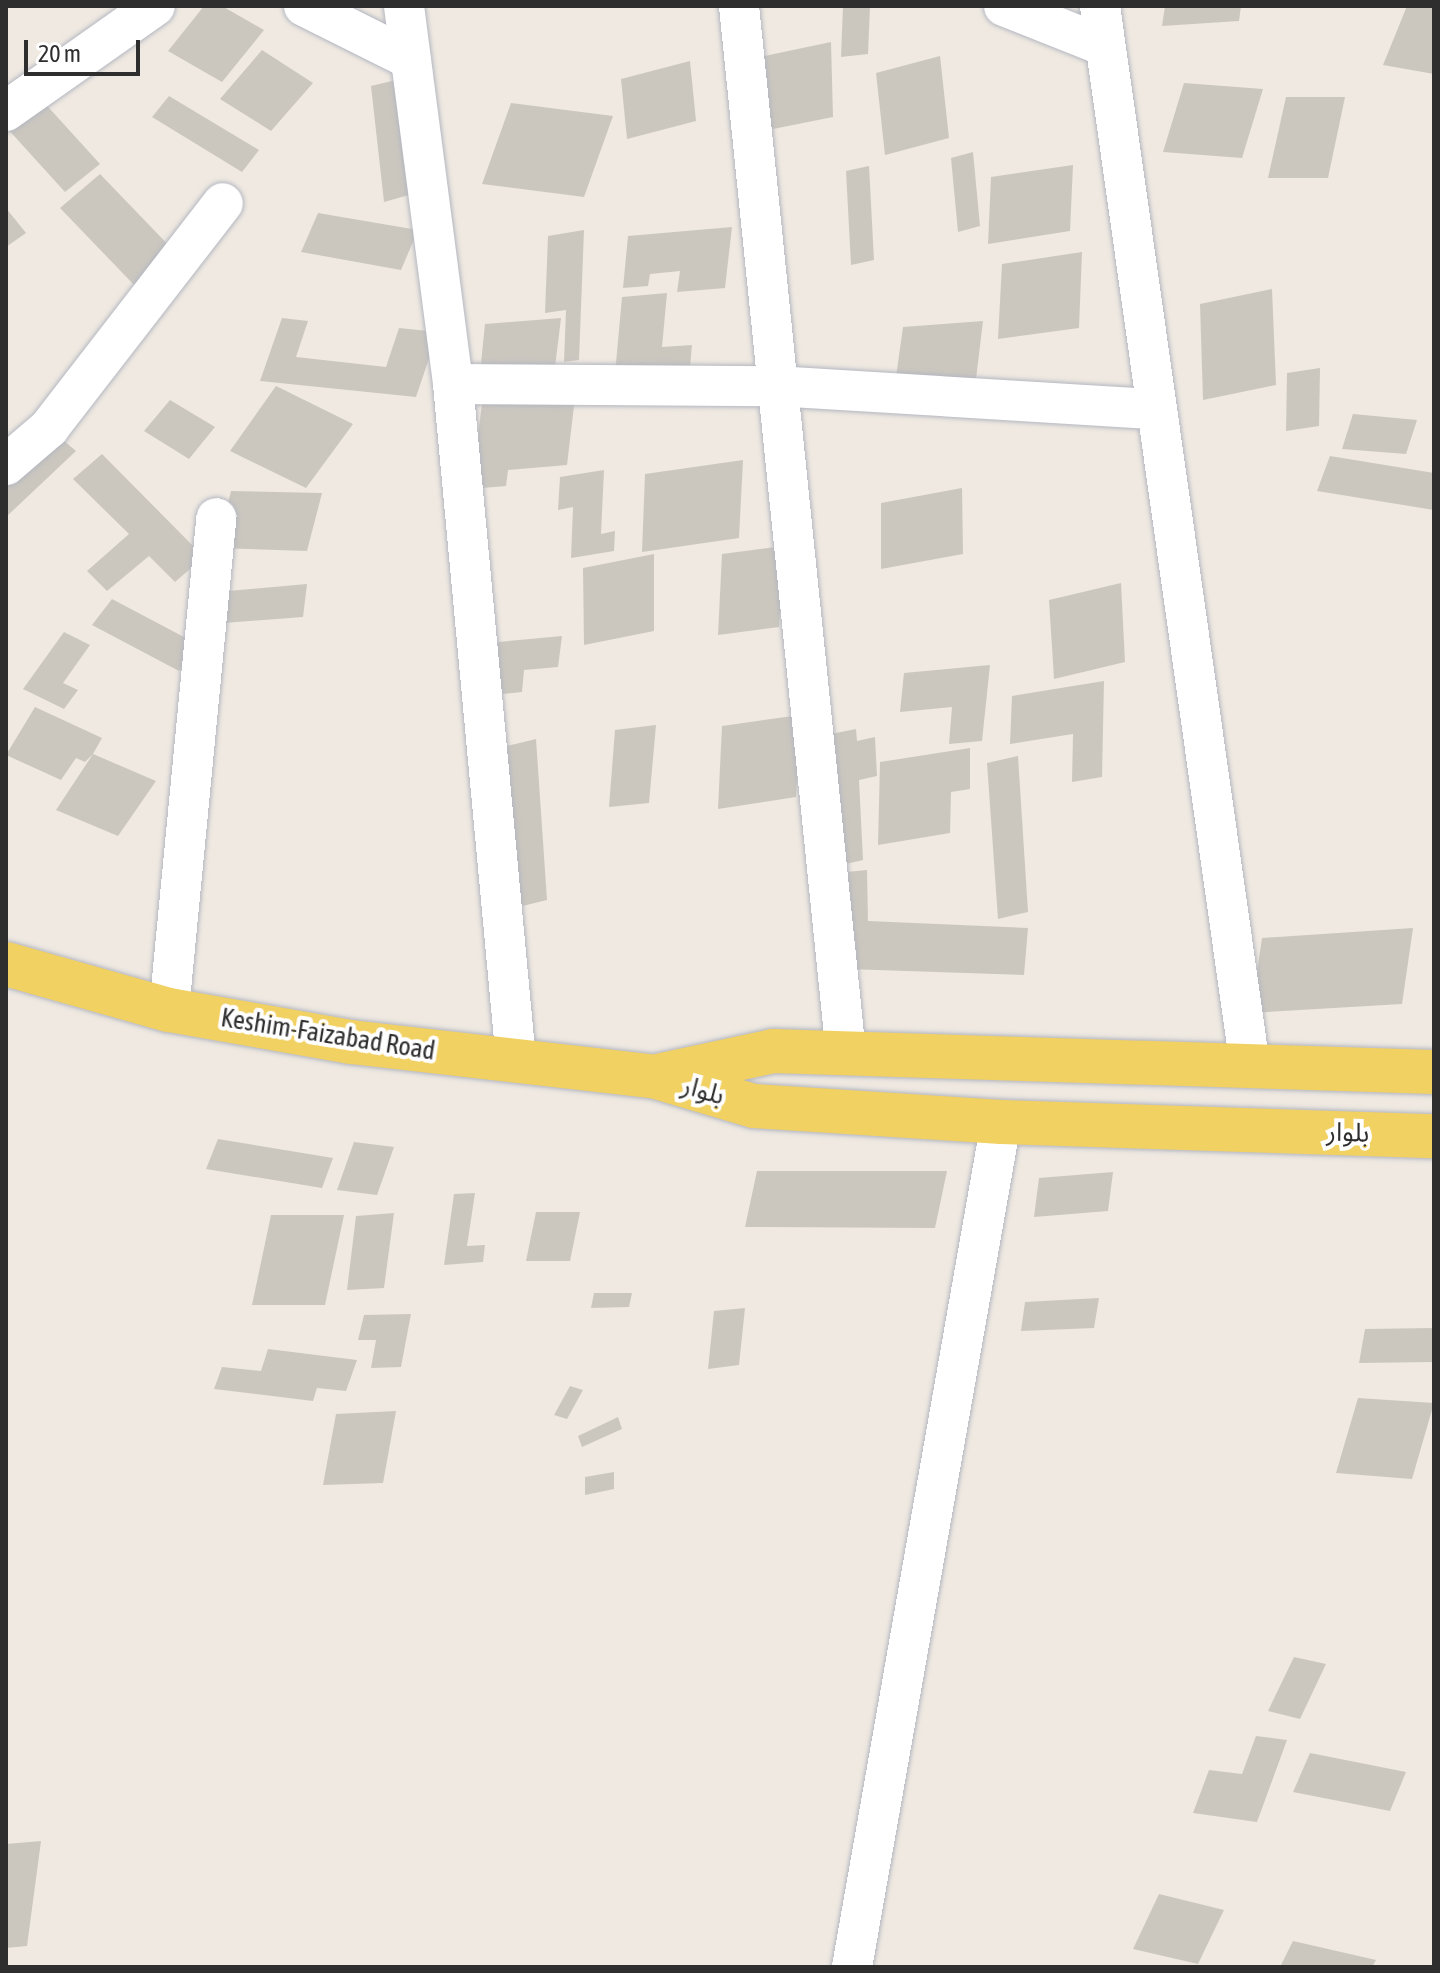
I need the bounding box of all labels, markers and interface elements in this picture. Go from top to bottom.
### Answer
scale bar [28,24,144,74]
text: 20 m [38,40,81,67]
street label: Keshim-Faizabad Road [219,1003,437,1067]
street label: بلوار [678,1070,728,1112]
street label: بلوار [1326,1117,1370,1149]

